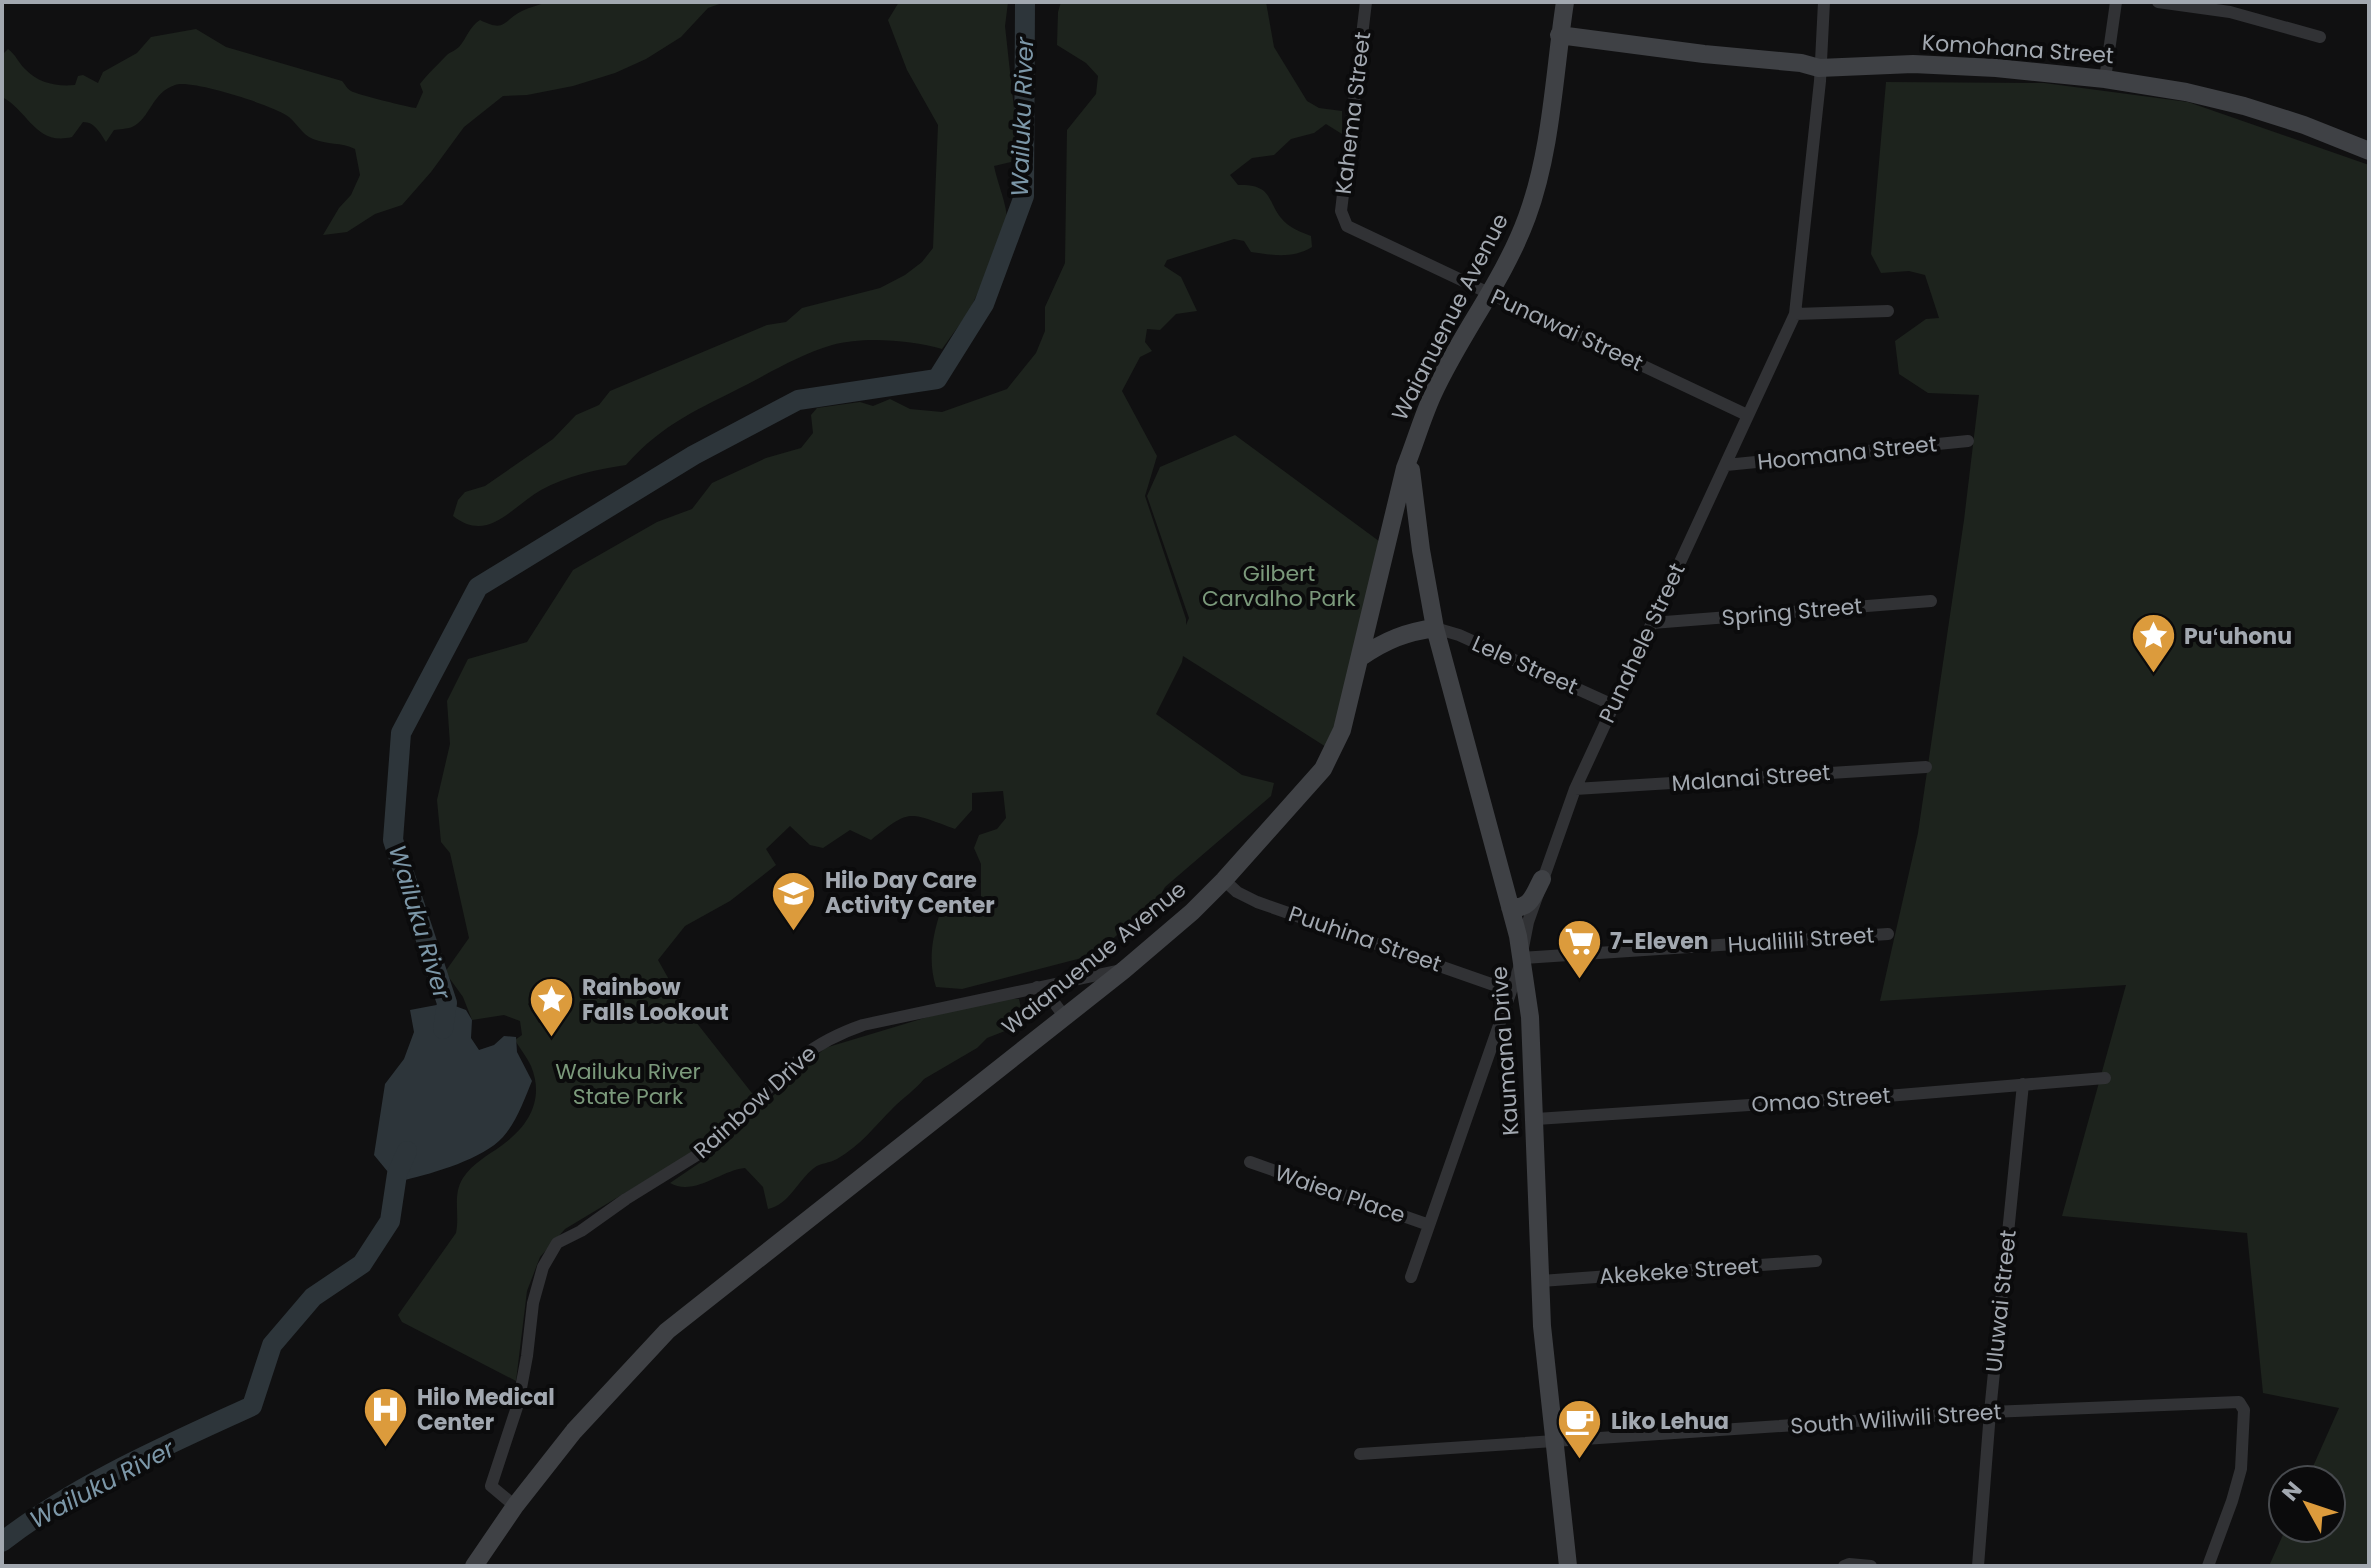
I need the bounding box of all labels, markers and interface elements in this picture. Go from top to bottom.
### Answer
street label: Komohana Street [1921,27,2115,71]
street label: Kahema Street [1328,30,1378,196]
water label: Wailuku River [1003,36,1041,197]
street label: Waianuenue Avenue [1384,208,1516,426]
street label: Punawai Street [1486,281,1648,379]
street label: Hoomana Street [1756,428,1938,478]
park label: Gilbert Carvalho Park [1202,558,1357,614]
street label: Punahele Street [1591,558,1693,728]
street label: Spring Street [1721,590,1863,634]
place icon: Puʻuhonu [2129,612,2177,675]
place label: Puʻuhonu [2184,621,2292,652]
street label: Lele Street [1467,628,1583,702]
street label: Malanai Street [1671,757,1831,799]
water label: Wailuku River [381,841,459,1004]
place label: Hilo Day Care Activity Center [825,865,995,921]
school or university icon: Hilo Day Care Activity Center [770,869,818,932]
street label: Waianuenue Avenue [995,874,1193,1042]
street label: Puuhina Street [1284,898,1446,980]
supermarket icon: 7-Eleven [1555,917,1603,980]
street label: Hualilili Street [1727,919,1875,961]
place label: 7-Eleven [1610,926,1709,957]
street label: Kaumana Drive [1484,965,1526,1137]
place label: Rainbow Falls Lookout [582,972,729,1028]
place icon: Rainbow Falls Lookout [527,976,575,1039]
street label: Rainbow Drive [687,1038,823,1166]
park label: Wailuku River State Park [555,1056,701,1112]
street label: Omao Street [1750,1080,1892,1120]
street label: Waiea Place [1271,1157,1409,1231]
street label: Uluwai Street [1978,1228,2024,1374]
street label: Akekeke Street [1598,1250,1760,1292]
place label: Hilo Medical Center [417,1382,555,1438]
hospital icon: Hilo Medical Center [362,1386,410,1449]
street label: South Wiliwili Street [1790,1396,2002,1442]
cafe icon: Liko Lehua [1556,1397,1604,1460]
place label: Liko Lehua [1611,1406,1729,1437]
water label: Wailuku River [24,1432,181,1536]
north arrow [2267,1464,2347,1544]
text: N [2275,1475,2309,1508]

